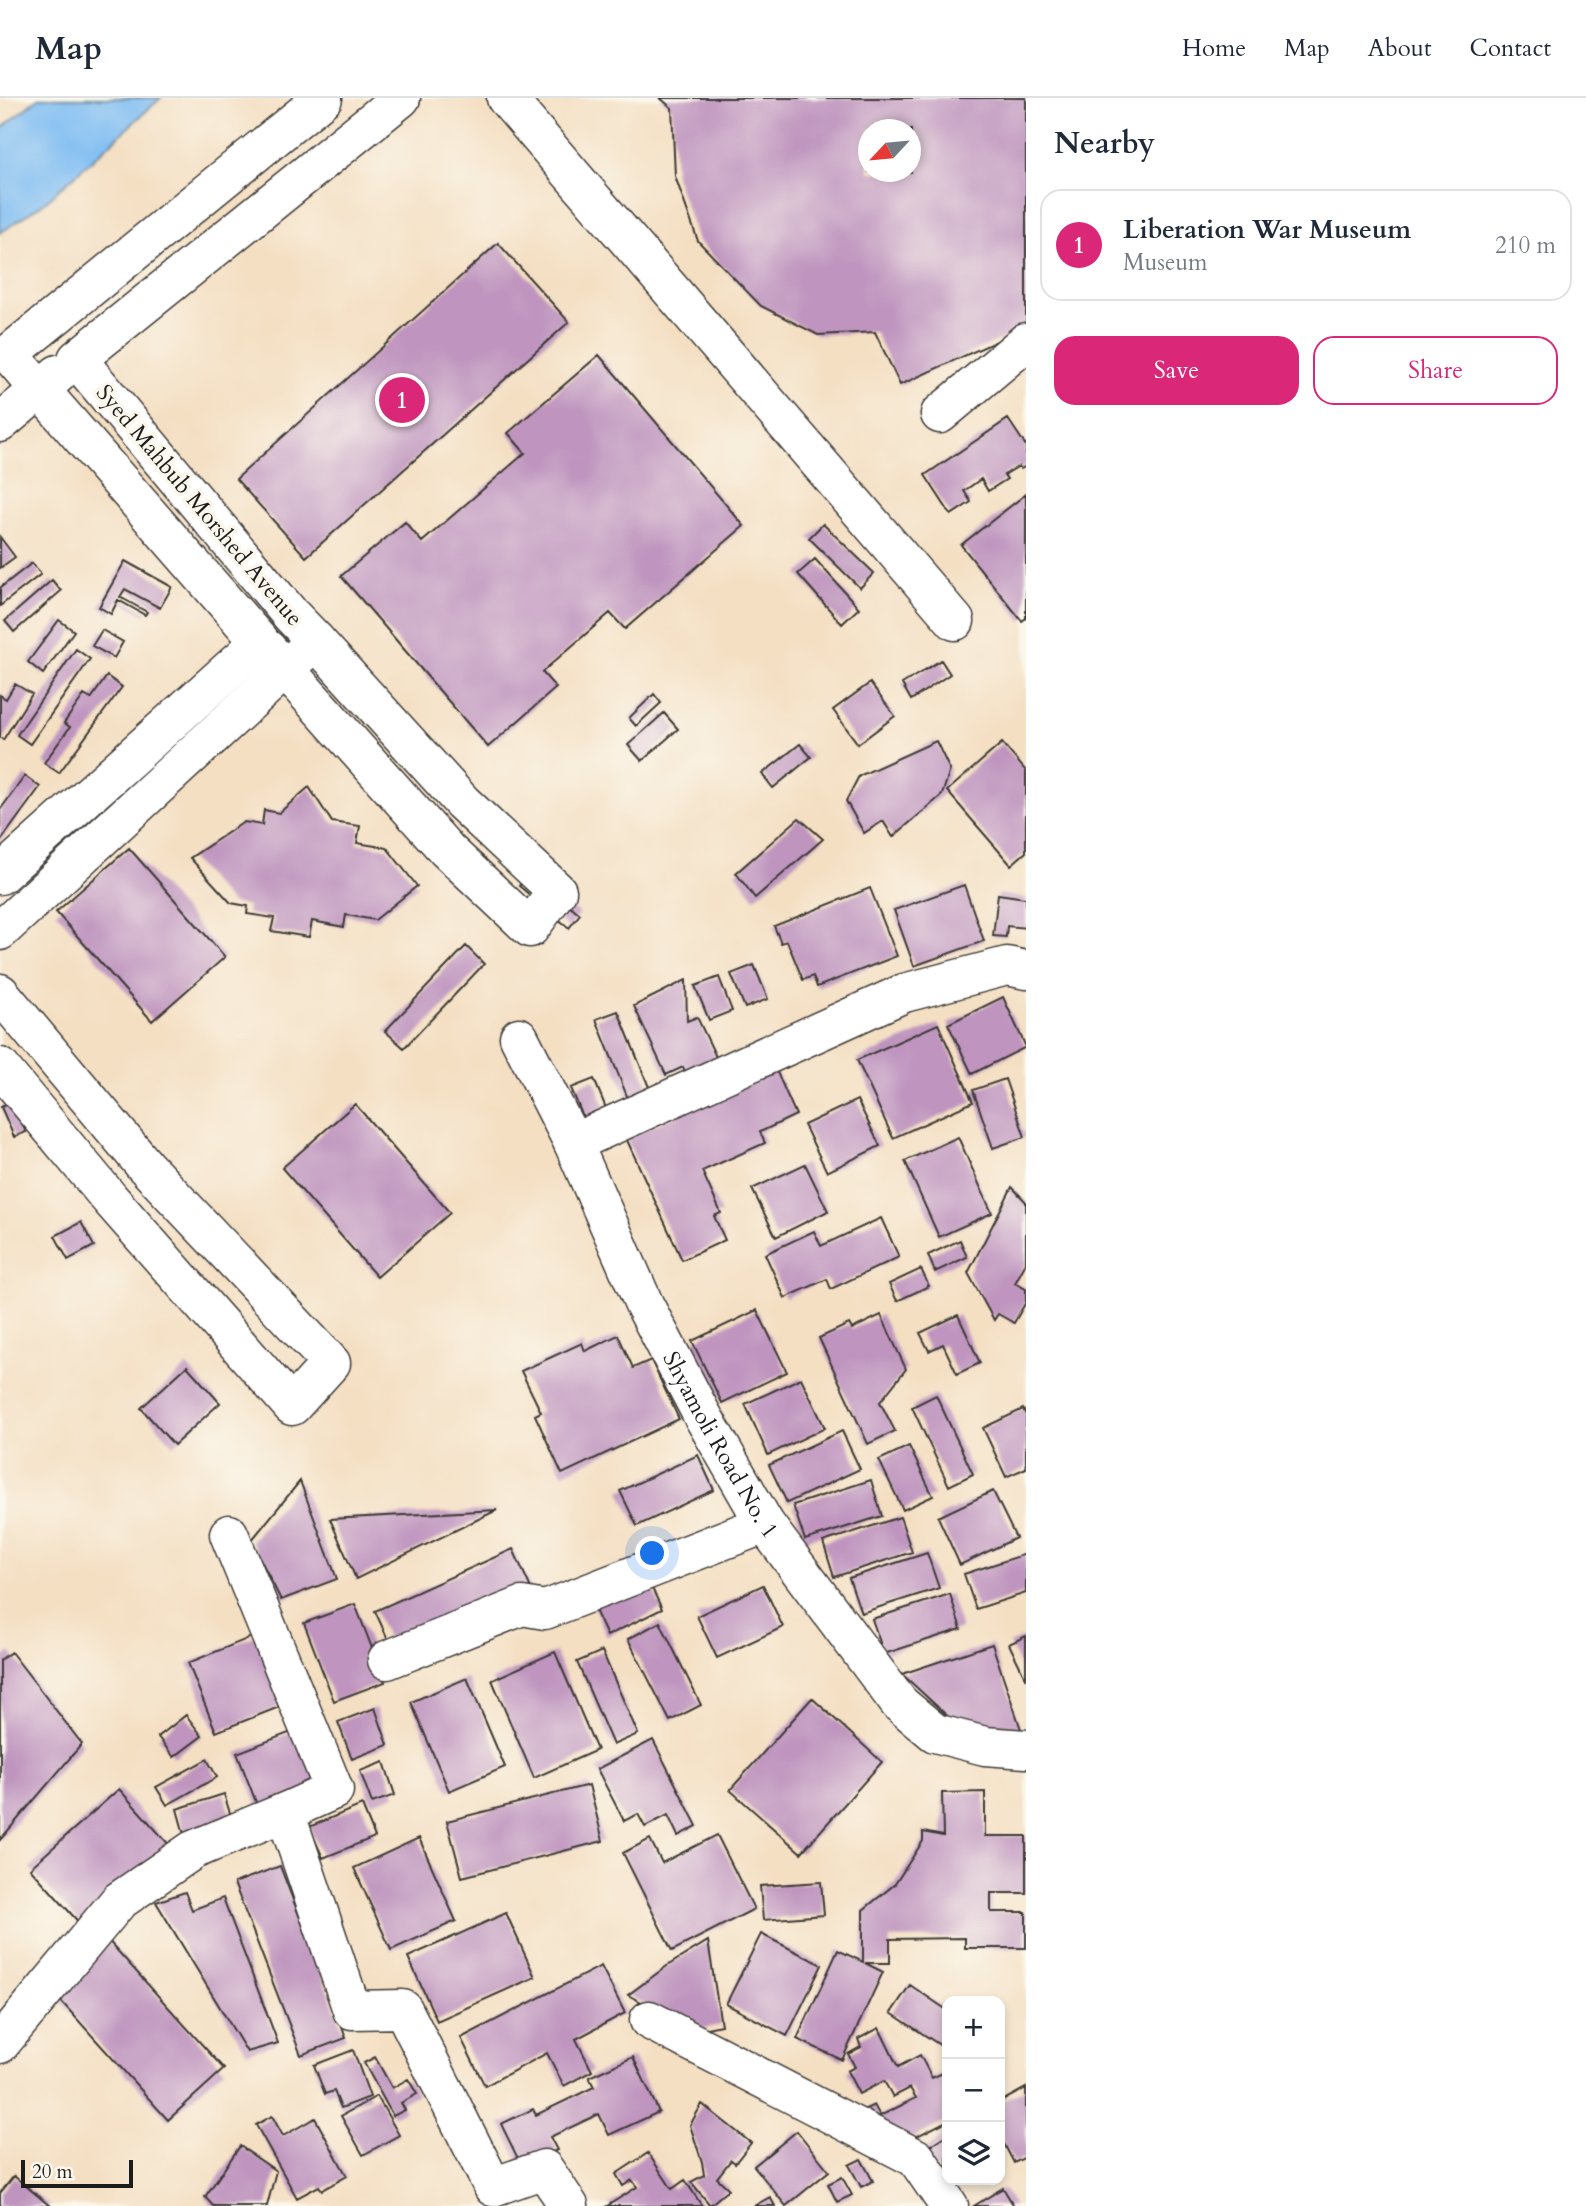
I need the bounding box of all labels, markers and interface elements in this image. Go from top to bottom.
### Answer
text: Map [35,26,102,71]
text: Home [1182,32,1246,65]
text: Map [1284,32,1330,65]
text: About [1368,32,1432,65]
text: Contact [1470,32,1551,65]
north arrow [858,119,921,182]
text: Nearby [1054,123,1155,164]
text: Liberation War Museum [1123,212,1411,247]
text: 1 [1073,230,1085,261]
text: 210 m [1495,230,1556,261]
text: Museum [1123,247,1208,278]
button: Save [1054,336,1299,405]
button: Share [1313,336,1558,405]
pin: 1 [379,374,425,426]
street label: Syed Mahbub Morshed Avenue [89,378,310,633]
street label: Shyamoli Road No. 1 [656,1346,785,1544]
your location [635,1536,669,1570]
map controls [942,1996,1005,2185]
button: + [942,1996,1005,2059]
button: − [942,2059,1005,2122]
button: layers [942,2122,1005,2185]
scale bar [21,2157,133,2189]
text: 20 m [32,2159,73,2185]

